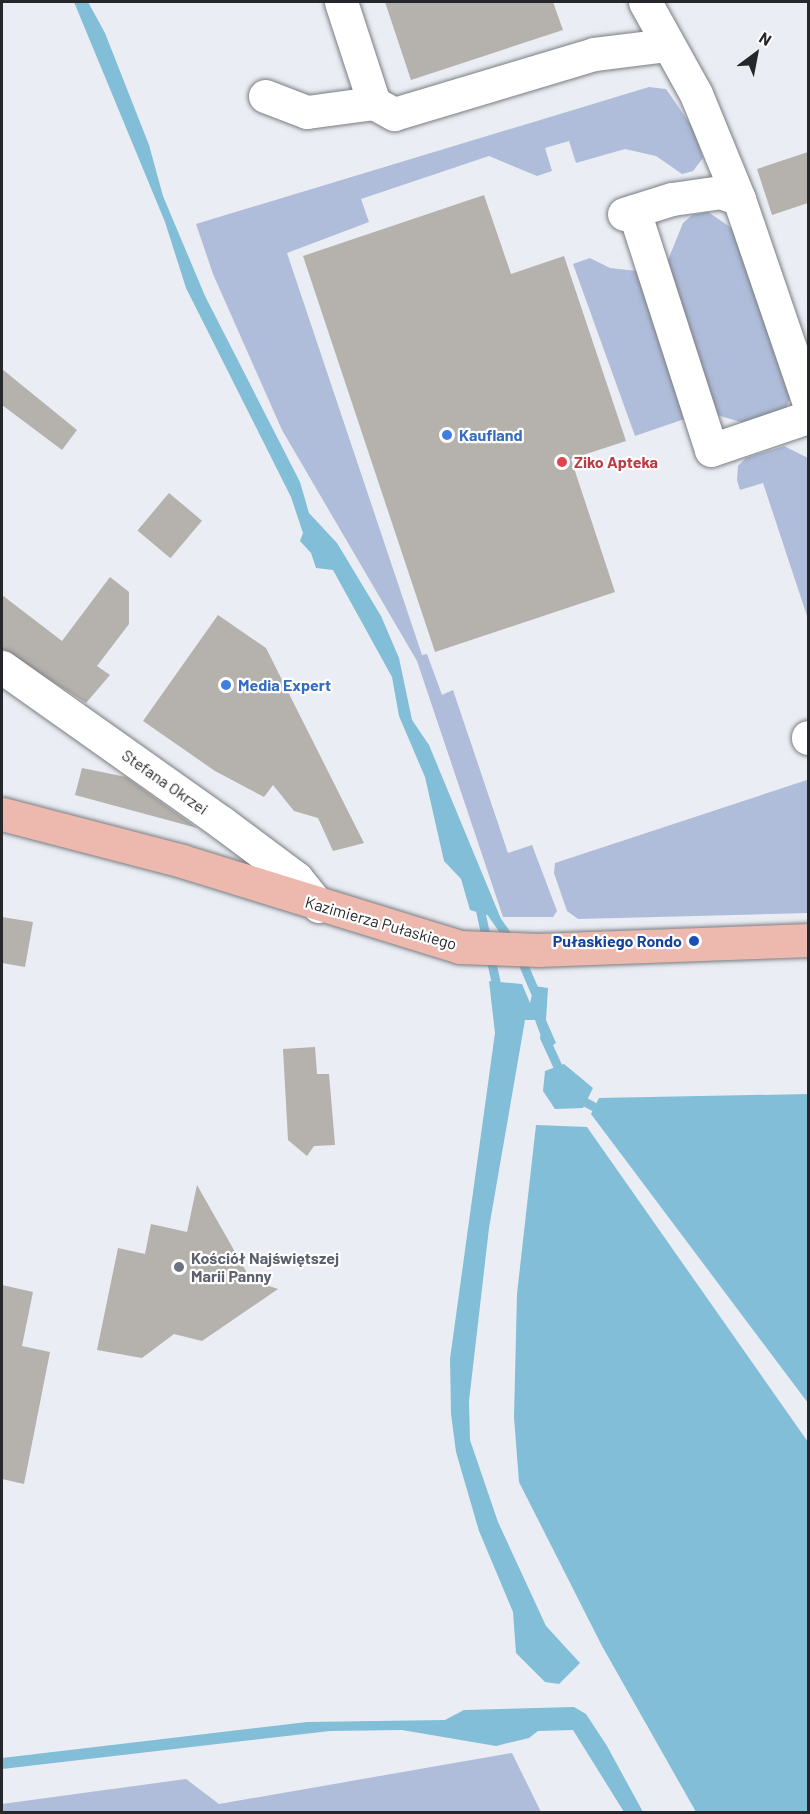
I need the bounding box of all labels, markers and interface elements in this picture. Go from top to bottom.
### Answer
north arrow [726,24,786,84]
text: N [756,27,775,49]
place label: Kaufland [459,425,522,445]
marker: Kaufland [440,428,454,442]
place label: Ziko Apteka [574,452,658,472]
marker: Ziko Apteka [555,455,569,469]
place label: Media Expert [238,675,331,695]
marker: Media Expert [219,678,233,692]
street label: Stefana Okrzei [118,745,212,819]
street label: Kazimierza Pułaskiego [303,892,459,954]
place label: Pułaskiego Rondo [553,931,682,951]
marker: Pułaskiego Rondo [687,934,701,948]
place label: Kościół Najświętszej Marii Panny [191,1248,339,1286]
marker: Kościół Najświętszej Marii Panny [172,1260,186,1274]

